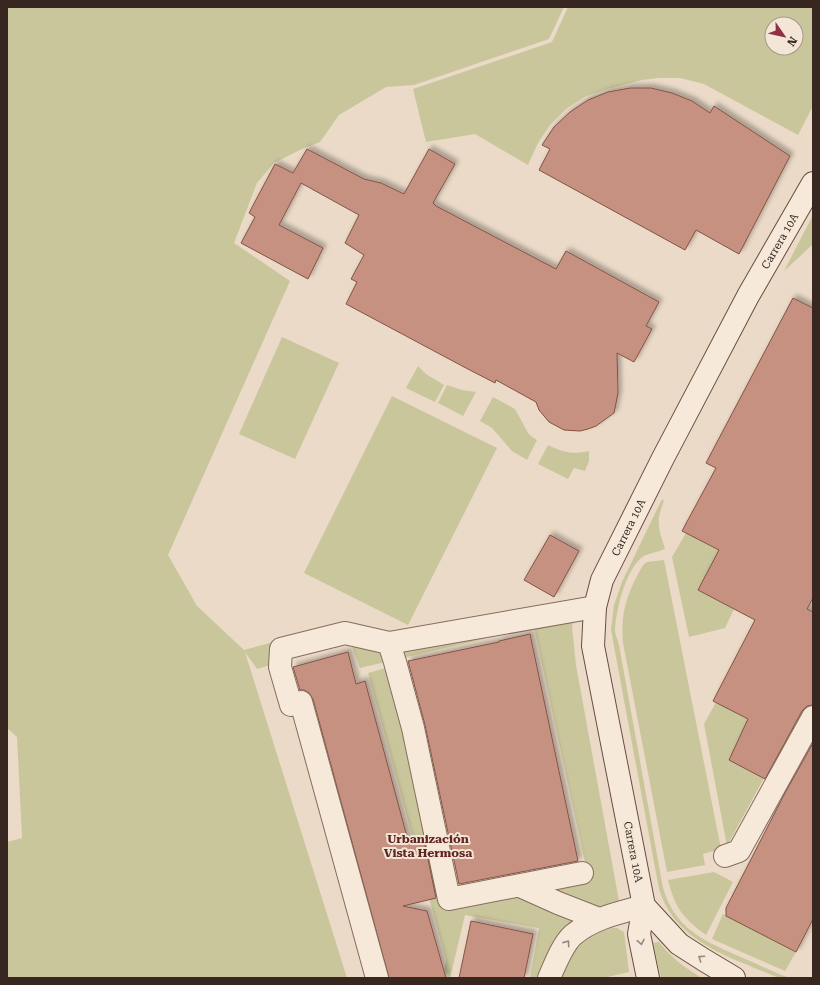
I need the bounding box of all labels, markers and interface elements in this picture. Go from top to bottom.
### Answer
north arrow [764,16,804,56]
text: N [784,34,800,49]
street label: Carrera 10A [758,211,801,271]
street label: Carrera 10A [609,497,648,558]
street label: Carrera 10A [621,820,645,884]
district label: Urbanización Vista Hermosa [384,832,472,860]
one-way arrow [636,939,644,945]
one-way arrow [562,941,569,948]
one-way arrow [698,955,705,963]

